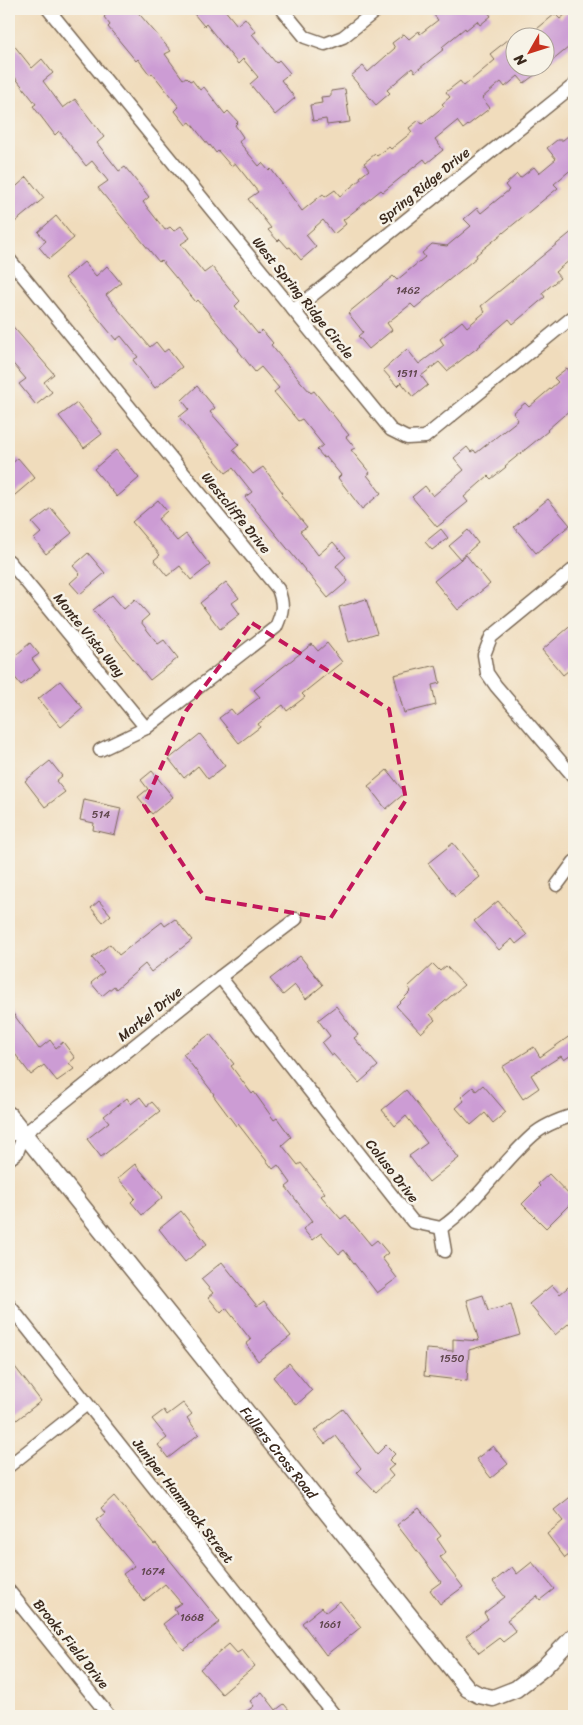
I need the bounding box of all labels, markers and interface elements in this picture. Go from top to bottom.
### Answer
north arrow [506,28,556,78]
text: N [507,48,534,72]
street label: Spring Ridge Drive [372,141,476,231]
street label: West Spring Ridge Circle [245,231,361,365]
house number: 1462 [396,281,421,300]
house number: 1511 [397,364,418,383]
street label: Westcliffe Drive [195,466,277,560]
street label: Monte Vista Way [47,587,132,684]
house number: 514 [92,805,110,824]
street label: Markel Drive [112,980,188,1048]
street label: Coluso Drive [359,1133,425,1209]
house number: 1550 [439,1349,465,1368]
street label: Fullers Cross Road [234,1400,325,1506]
street label: Juniper Hammock Street [125,1432,240,1569]
house number: 1674 [141,1562,165,1581]
street label: Brooks Field Drive [27,1593,116,1695]
house number: 1668 [180,1608,204,1627]
house number: 1661 [319,1615,341,1634]

